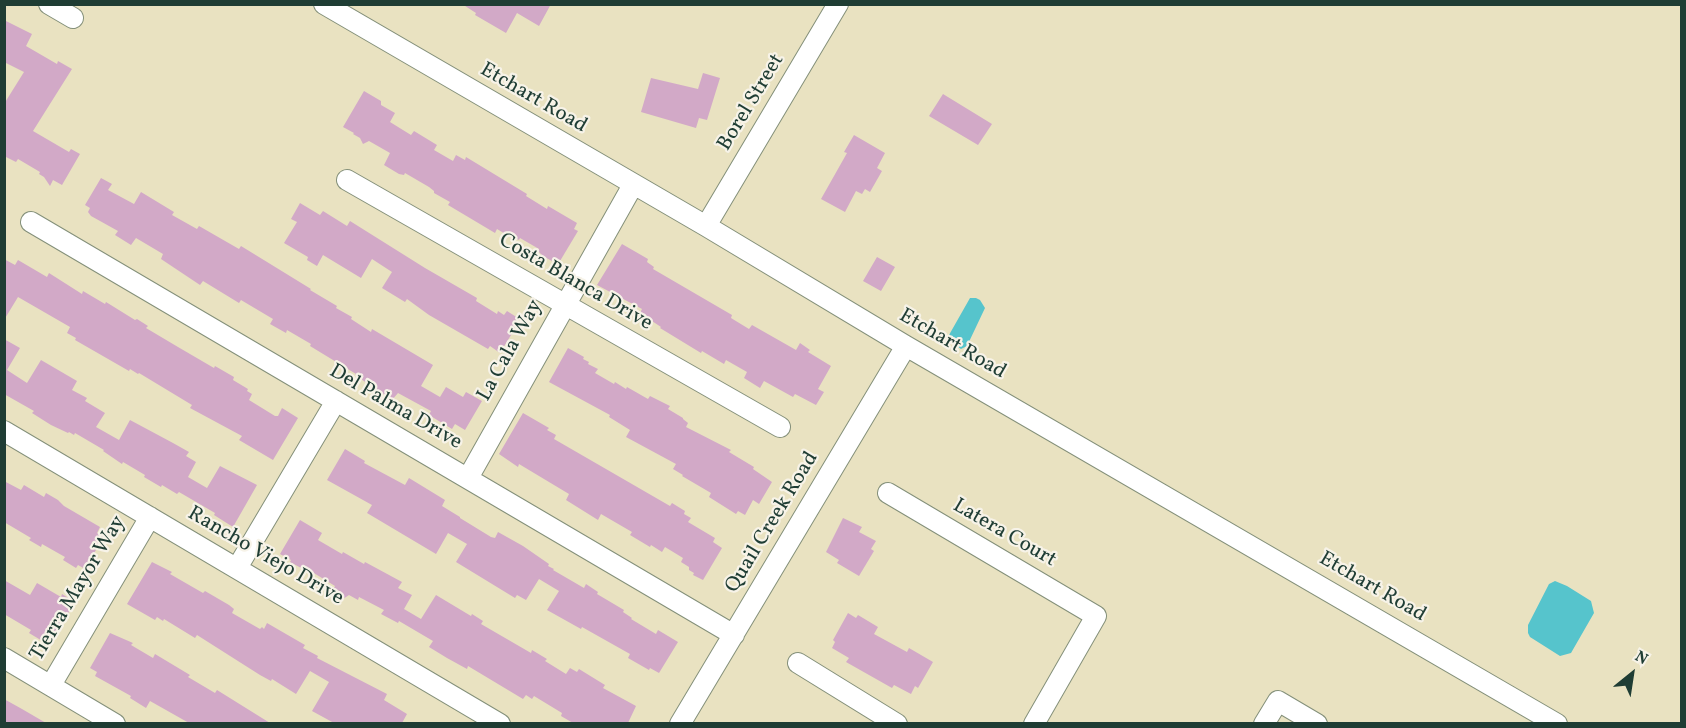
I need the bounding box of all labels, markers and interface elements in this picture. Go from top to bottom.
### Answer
street label: Borel Street [713,50,791,156]
street label: Etchart Road [475,58,591,140]
street label: Costa Blanca Drive [494,229,656,337]
street label: La Cala Way [473,296,549,406]
street label: Etchart Road [894,304,1010,386]
street label: Del Palma Drive [324,360,466,456]
street label: Quail Creek Road [721,448,825,598]
street label: Latera Court [948,494,1060,574]
street label: Rancho Viejo Drive [182,502,348,612]
street label: Tierra Mayor Way [26,512,132,666]
street label: Etchart Road [1314,547,1430,629]
north arrow [1602,644,1662,704]
text: N [1630,646,1652,671]

